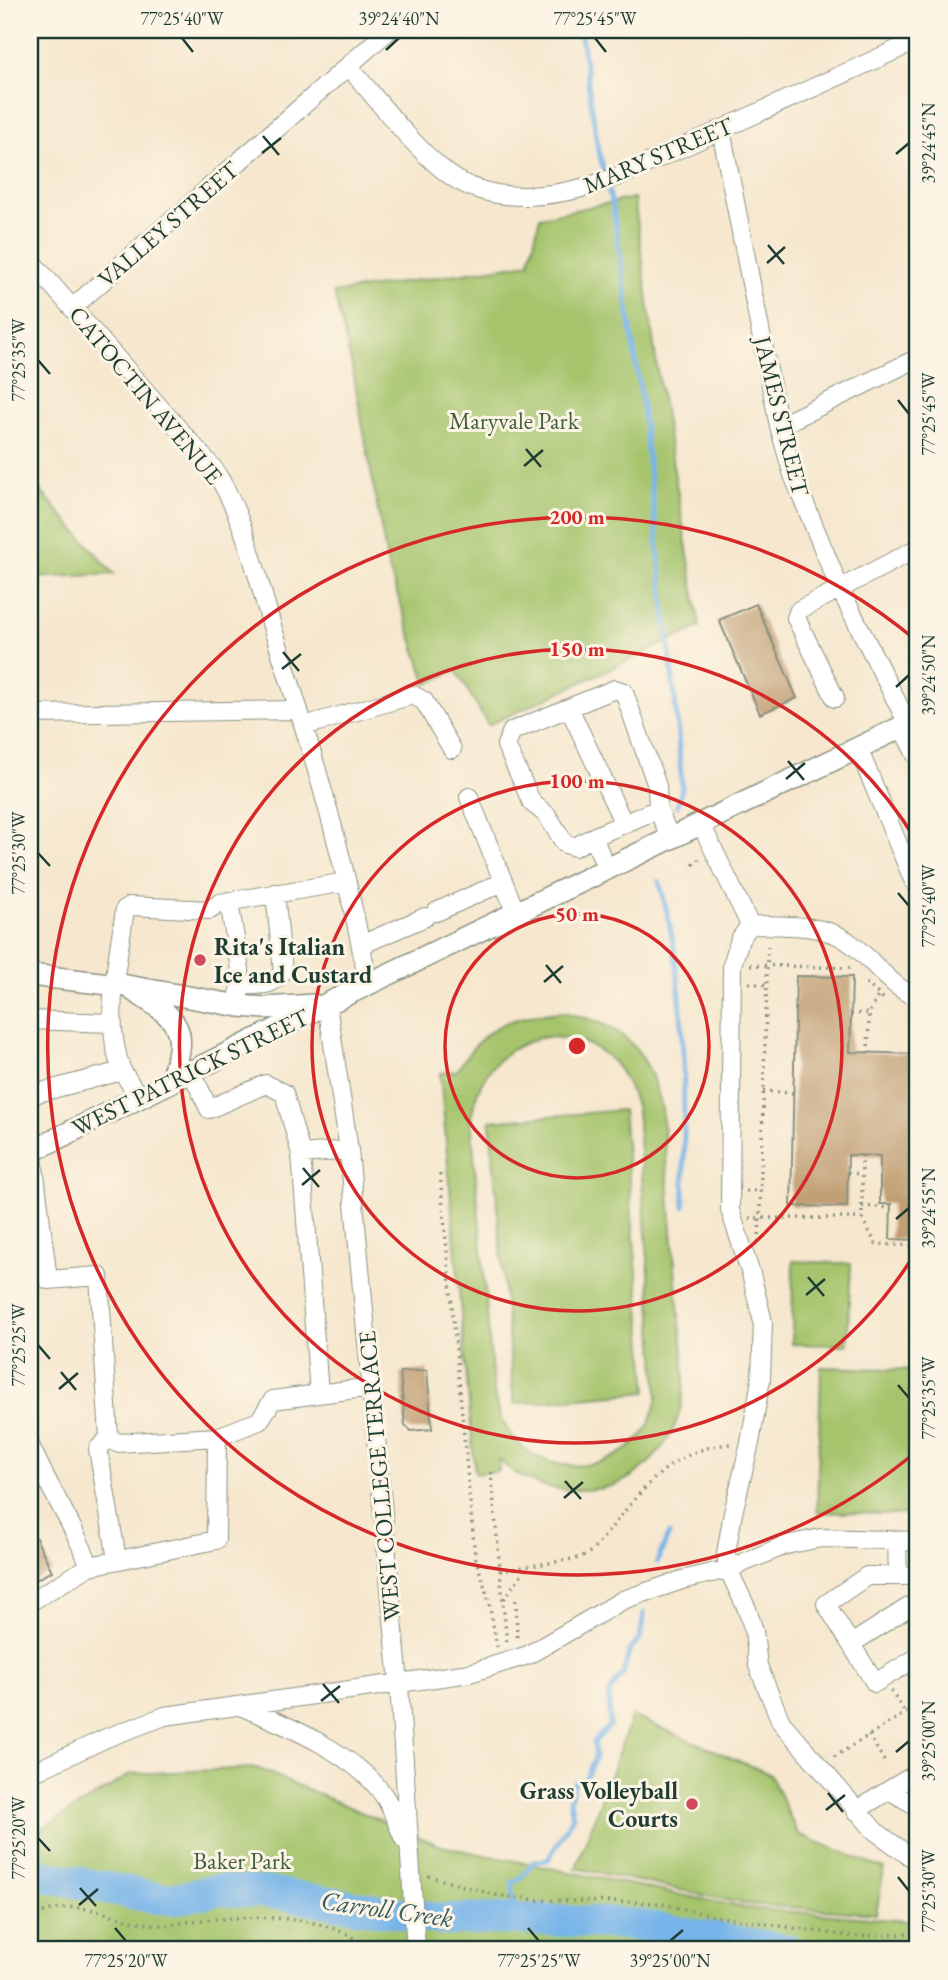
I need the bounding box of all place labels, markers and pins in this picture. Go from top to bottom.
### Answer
place label: Rita's Italian Ice and Custard [214,931,373,990]
marker: Rita's Italian Ice and Custard [192,952,208,968]
centre of rings [565,1034,589,1058]
place label: Grass Volleyball Courts [520,1775,678,1834]
marker: Grass Volleyball Courts [684,1796,700,1812]

